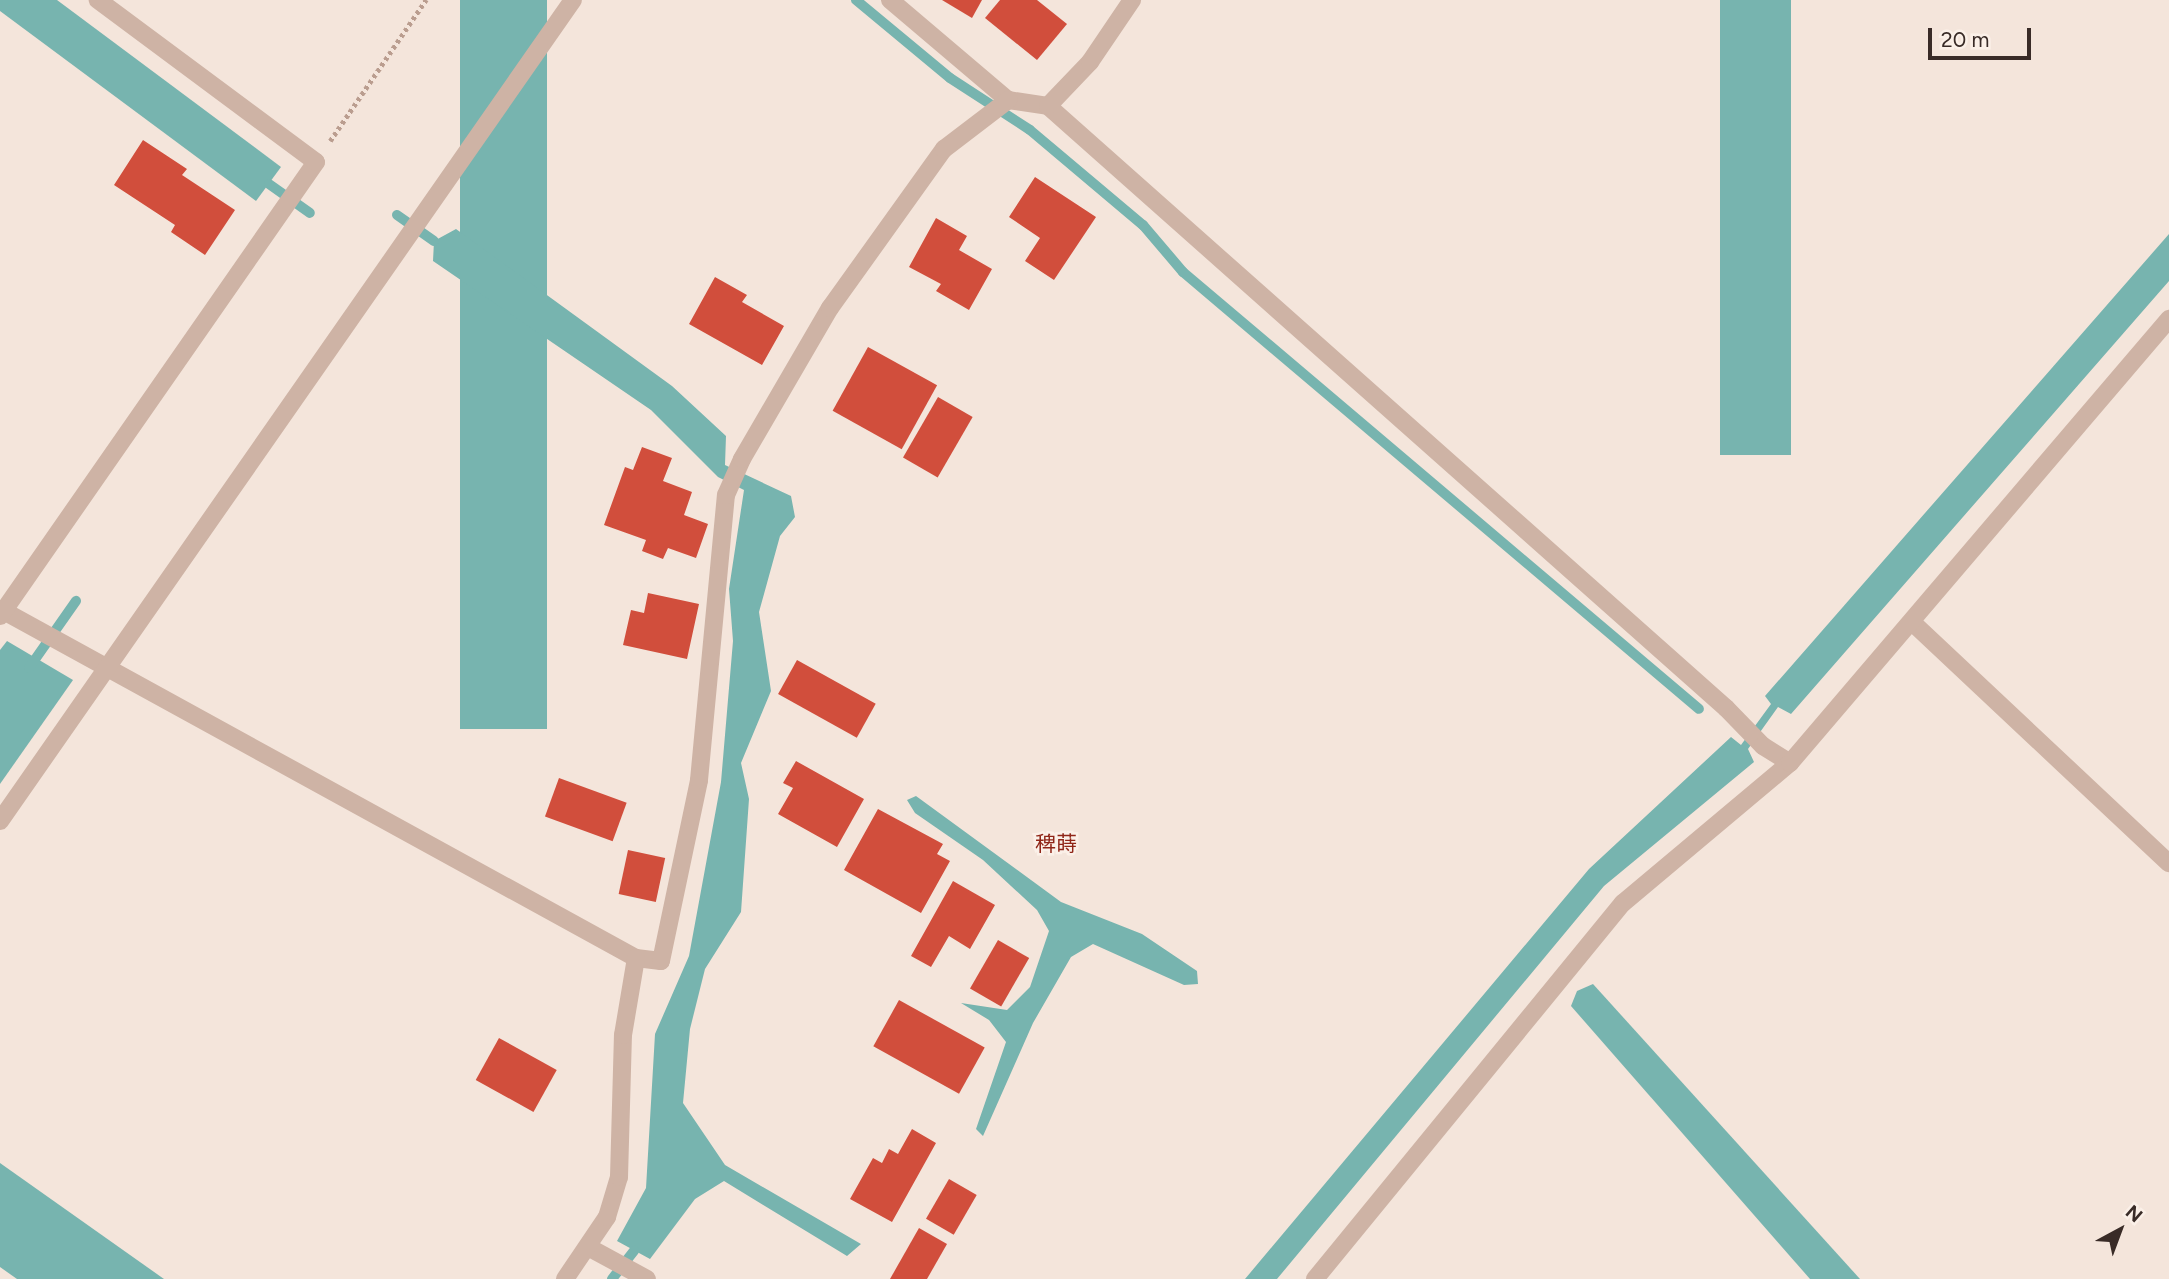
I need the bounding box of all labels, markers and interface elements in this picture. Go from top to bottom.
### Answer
scale bar [1931,14,2034,58]
text: 20 m [1941,27,1989,52]
district label: 稗蒔 [1035,831,1077,857]
north arrow [2085,1195,2155,1265]
text: N [2121,1200,2147,1227]

